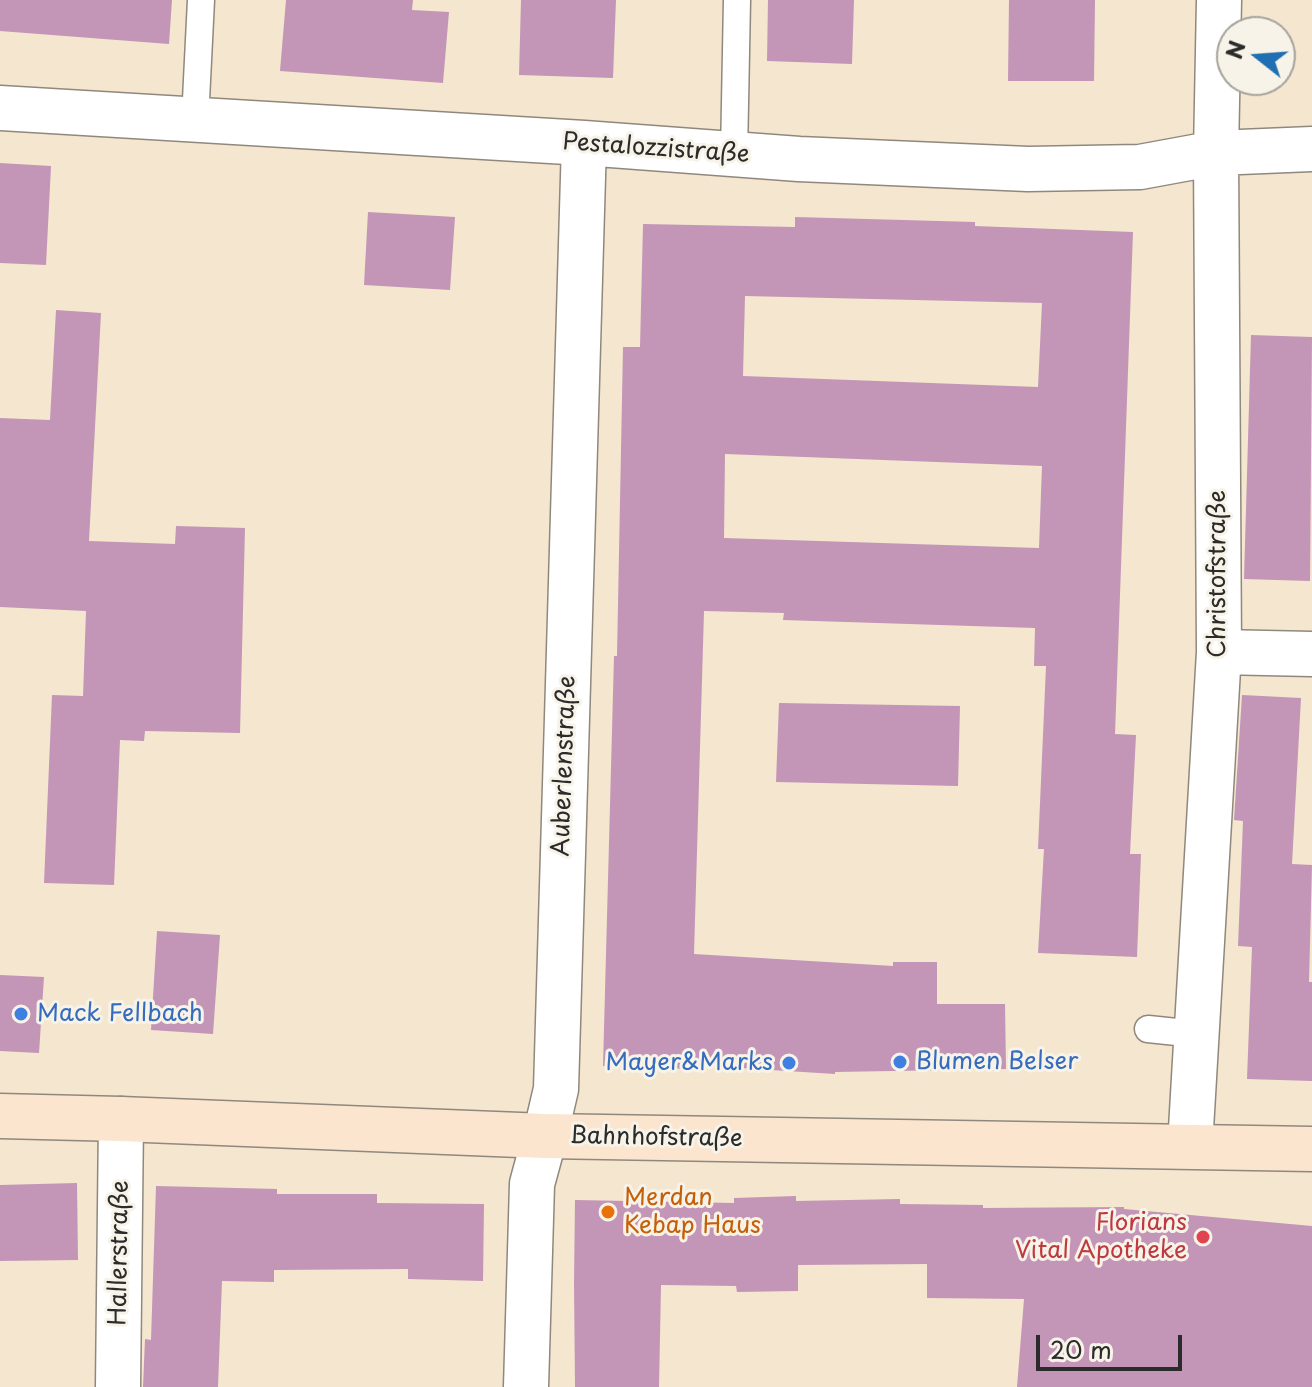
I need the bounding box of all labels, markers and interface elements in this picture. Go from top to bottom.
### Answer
north arrow [1216,16,1296,96]
text: N [1216,36,1253,63]
street label: Pestalozzistraße [562,128,750,170]
street label: Christofstraße [1204,490,1232,658]
street label: Auberlenstraße [547,675,583,857]
place label: Mack Fellbach [37,1000,203,1028]
marker: Mack Fellbach [12,1005,30,1023]
place label: Blumen Belser [916,1048,1078,1076]
place label: Mayer&Marks [605,1049,773,1077]
marker: Blumen Belser [891,1053,909,1071]
marker: Mayer&Marks [780,1054,798,1072]
street label: Bahnhofstraße [569,1122,743,1154]
street label: Hallerstraße [104,1180,136,1326]
place label: Merdan Kebap Haus [624,1184,761,1240]
marker: Merdan Kebap Haus [599,1203,617,1221]
place label: Florians Vital Apotheke [1015,1209,1187,1265]
marker: Florians Vital Apotheke [1194,1228,1212,1246]
scale bar [1040,1319,1186,1369]
text: 20 m [1050,1331,1112,1367]

